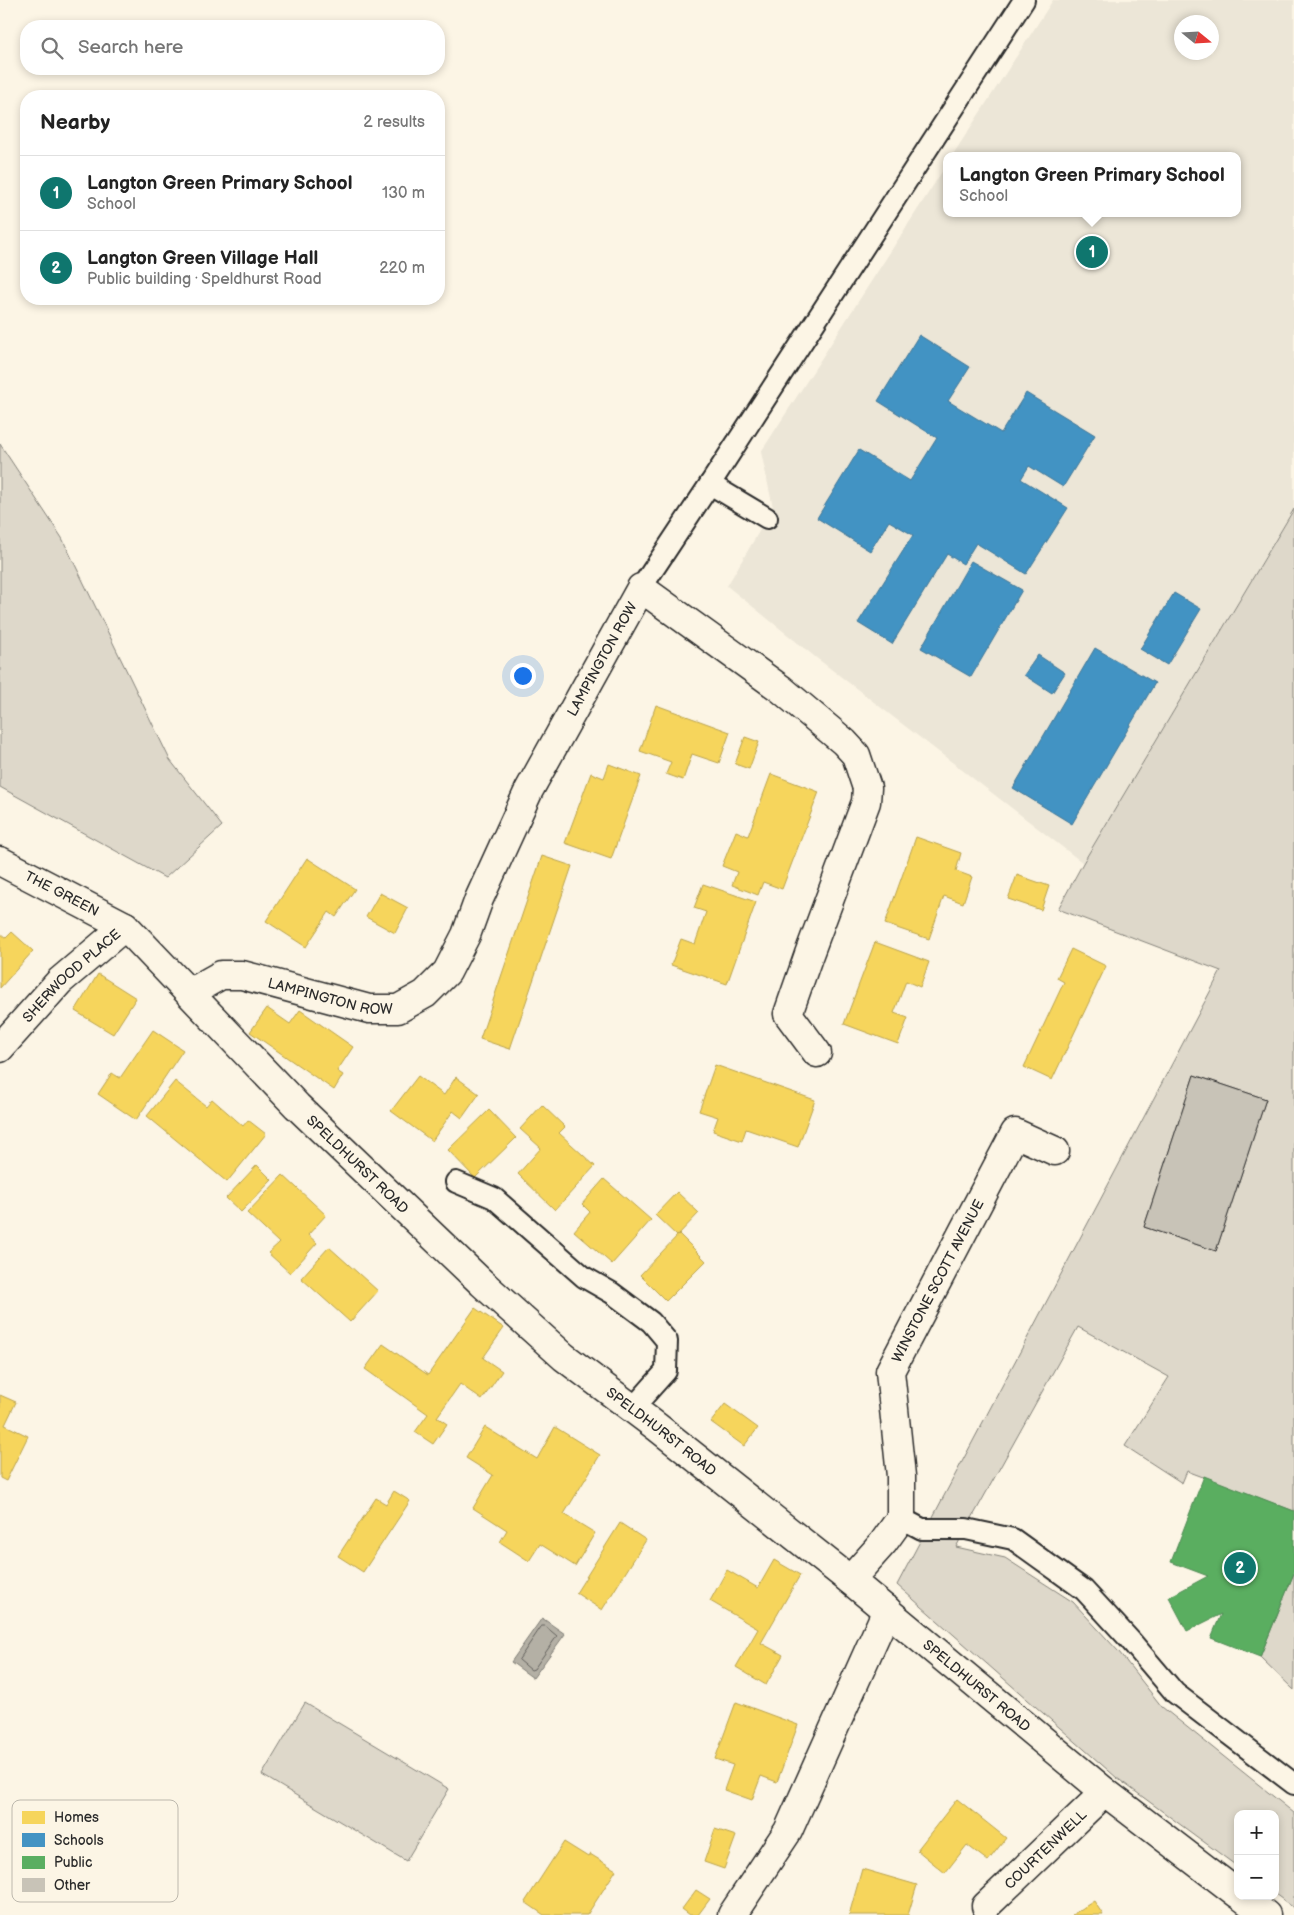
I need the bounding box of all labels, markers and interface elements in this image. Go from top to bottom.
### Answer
north arrow [1174,15,1219,60]
search box [20,20,445,75]
icon: search [38,34,66,62]
text: Search here [78,36,183,59]
text: Nearby [40,110,110,135]
text: 2 results [363,113,425,132]
popup [943,152,1241,217]
text: Langton Green Primary School [959,164,1225,187]
text: Langton Green Primary School [87,172,352,195]
text: 1 [53,184,59,203]
text: 130 m [382,184,425,203]
text: School [959,187,1008,206]
text: School [87,195,136,214]
pin: 1 [1076,233,1108,271]
text: Langton Green Village Hall [87,247,318,270]
text: 2 [51,259,61,278]
text: 220 m [379,259,425,278]
text: Public building · Speldhurst Road [87,270,322,289]
street label: LAMPINGTON ROW [564,599,641,719]
your location [510,663,536,689]
street label: THE GREEN [22,867,102,920]
street label: SHERWOOD PLACE [19,926,124,1026]
street label: LAMPINGTON ROW [266,974,393,1018]
street label: SPELDHURST ROAD [303,1112,412,1217]
street label: WINSTONE SCOTT AVENUE [888,1197,988,1365]
street label: SPELDHURST ROAD [603,1384,720,1480]
pin: 2 [1224,1549,1256,1587]
street label: SPELDHURST ROAD [919,1636,1034,1735]
legend [12,1800,178,1902]
street label: COURTENWELL [1001,1806,1090,1893]
text: Homes [54,1809,99,1826]
map controls [1234,1810,1279,1900]
button: + [1234,1810,1279,1855]
text: Schools [54,1832,104,1849]
text: Public [54,1854,92,1871]
button: − [1234,1855,1279,1900]
text: Other [54,1877,91,1894]

